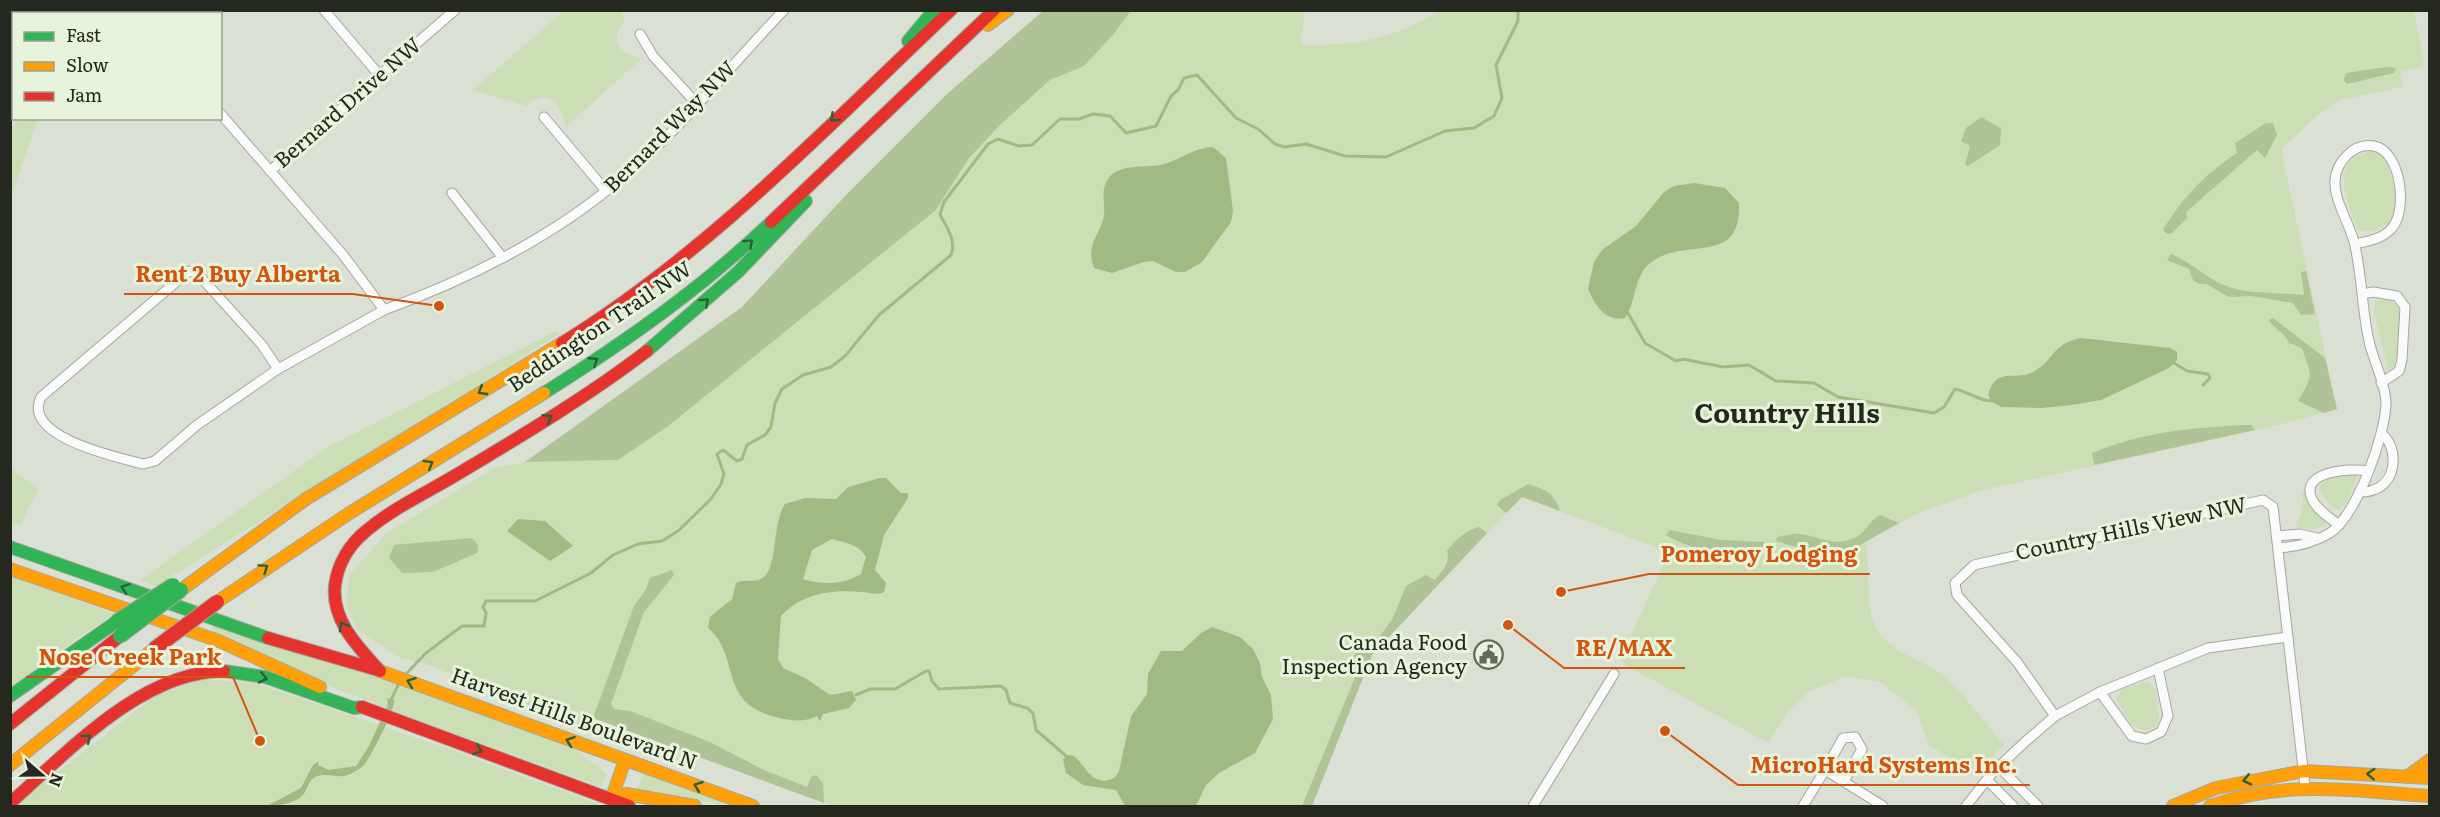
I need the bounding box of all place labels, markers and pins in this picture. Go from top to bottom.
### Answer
callout: Rent 2 Buy Alberta [124,254,353,294]
callout: Pomeroy Lodging [1649,534,1870,574]
place label: Canada Food Inspection Agency [1281,625,1468,680]
callout: RE/MAX [1564,628,1685,668]
callout: Nose Creek Park [26,637,233,677]
public building icon: Canada Food Inspection Agency [1472,639,1504,671]
callout: MicroHard Systems Inc. [1738,745,2030,785]

